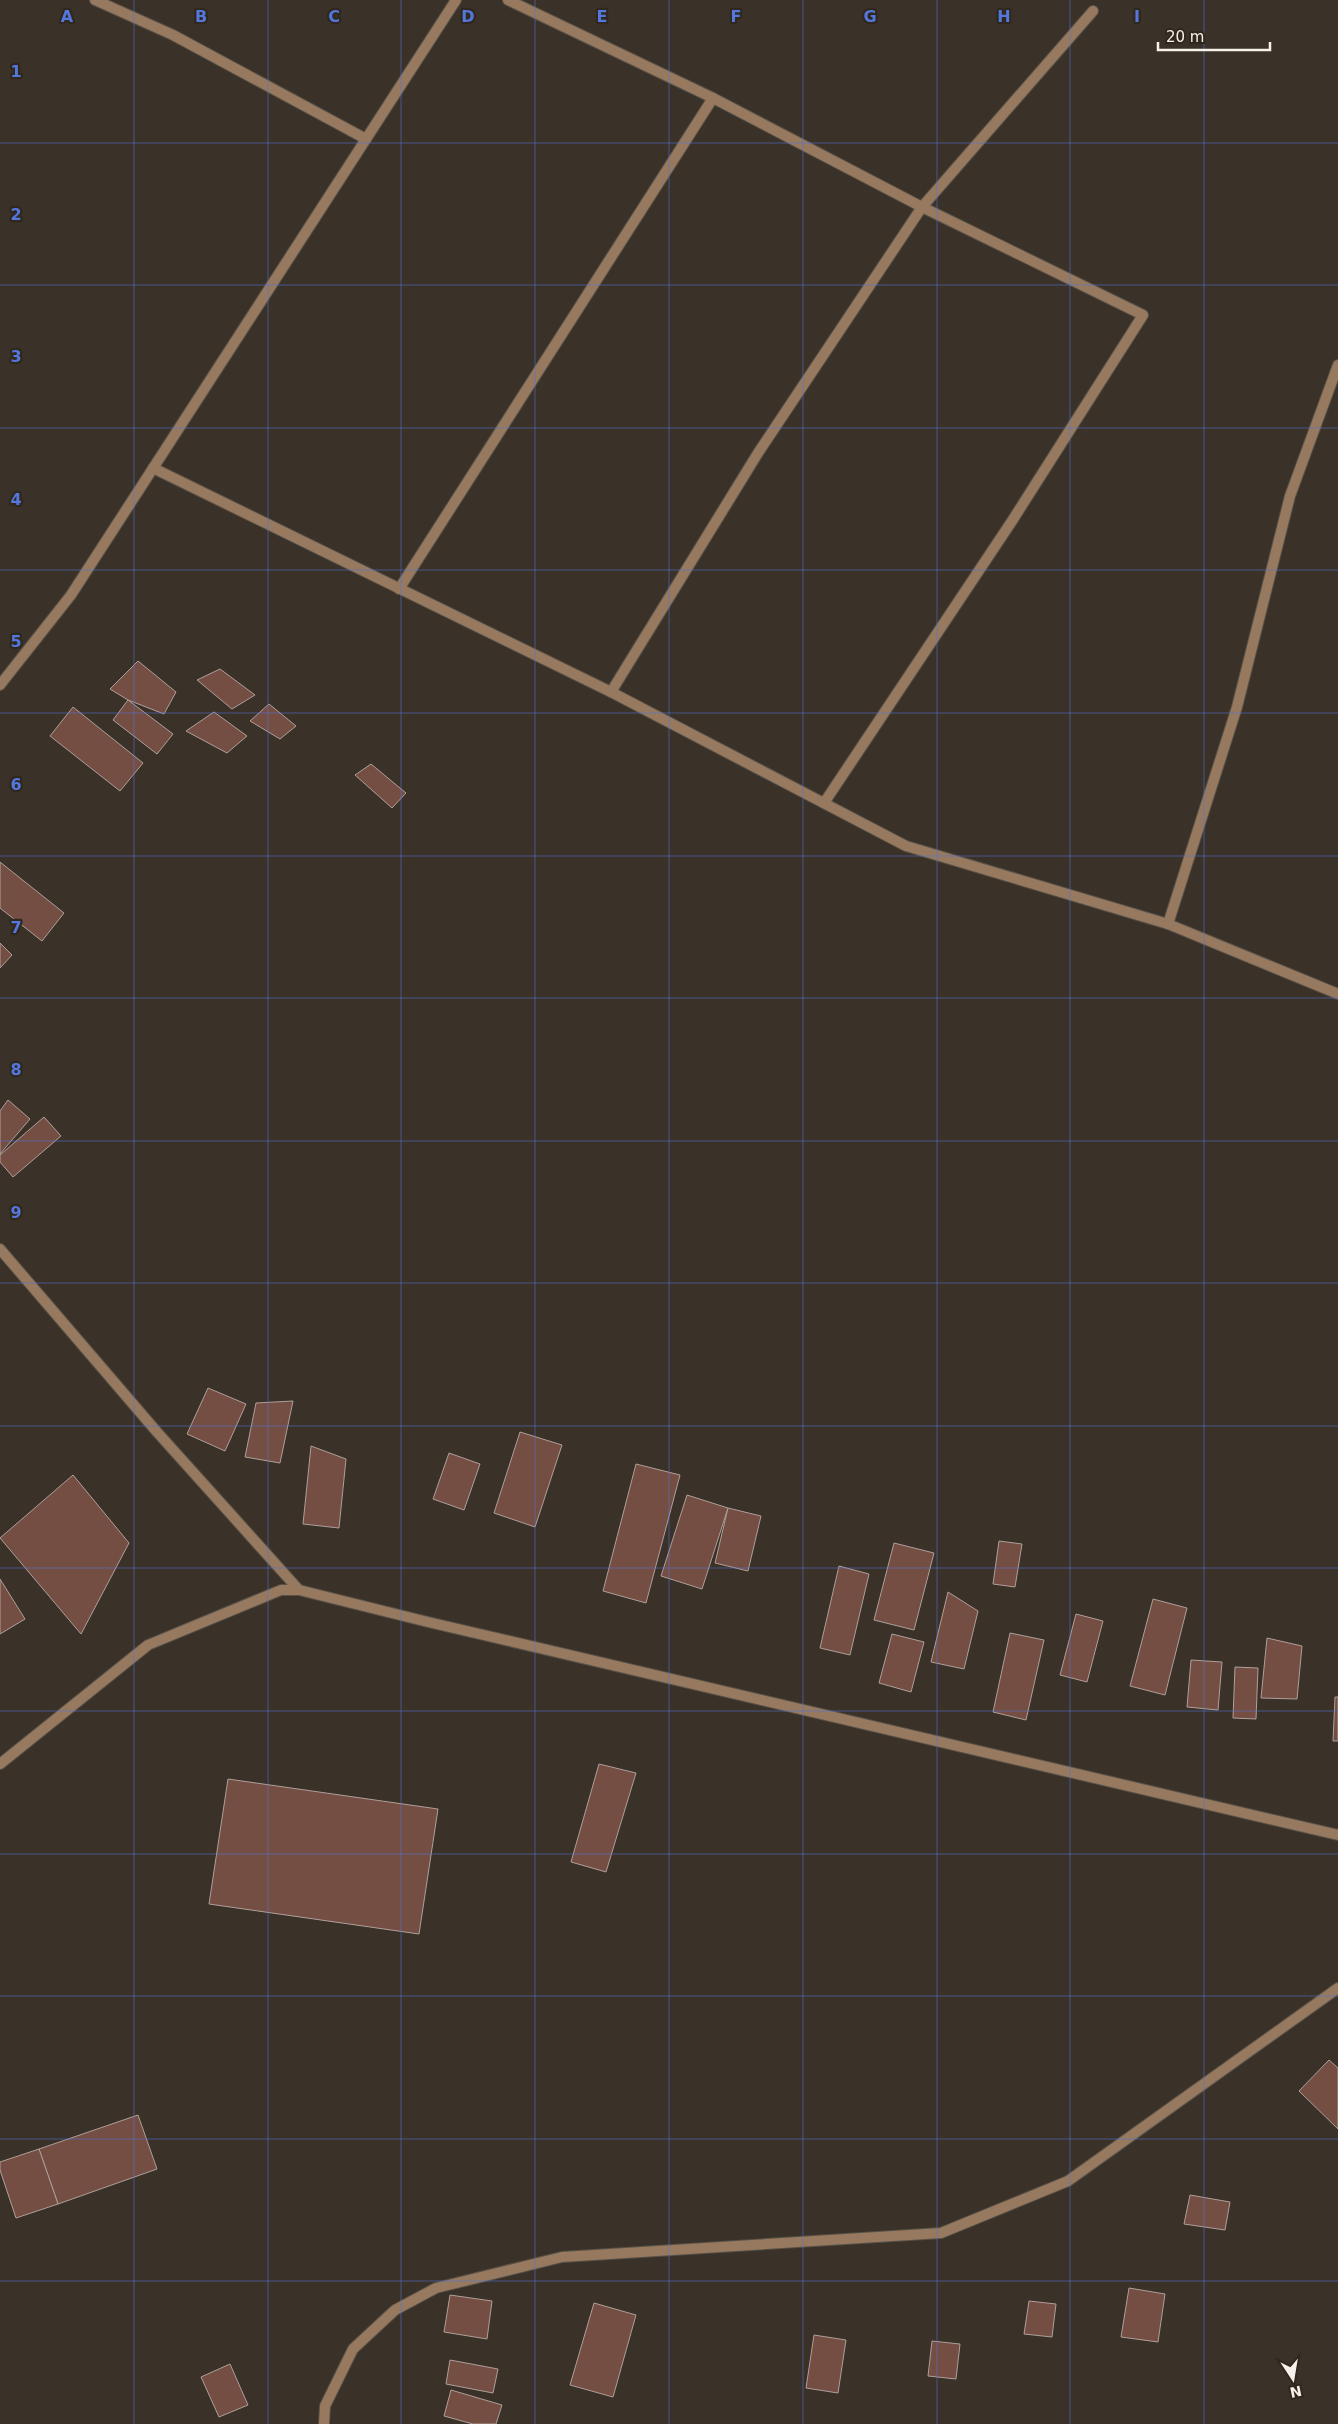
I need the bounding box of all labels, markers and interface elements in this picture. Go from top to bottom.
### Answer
text: A [61,7,74,26]
text: B [195,7,207,26]
text: C [328,7,340,26]
text: D [461,7,475,26]
text: E [597,7,607,26]
text: F [731,7,741,26]
text: G [863,7,877,26]
text: H [997,7,1011,26]
text: I [1134,7,1140,26]
scale bar [1158,20,1270,52]
text: 20 m [1166,28,1204,46]
text: 1 [10,62,22,81]
text: 2 [10,205,22,224]
text: 3 [10,347,22,366]
text: 4 [10,490,22,509]
text: 5 [10,632,22,651]
text: 6 [10,775,22,794]
text: 7 [10,918,22,937]
text: 8 [10,1060,22,1079]
text: 9 [10,1203,22,1222]
north arrow [1268,2354,1318,2404]
text: N [1288,2383,1303,2401]

